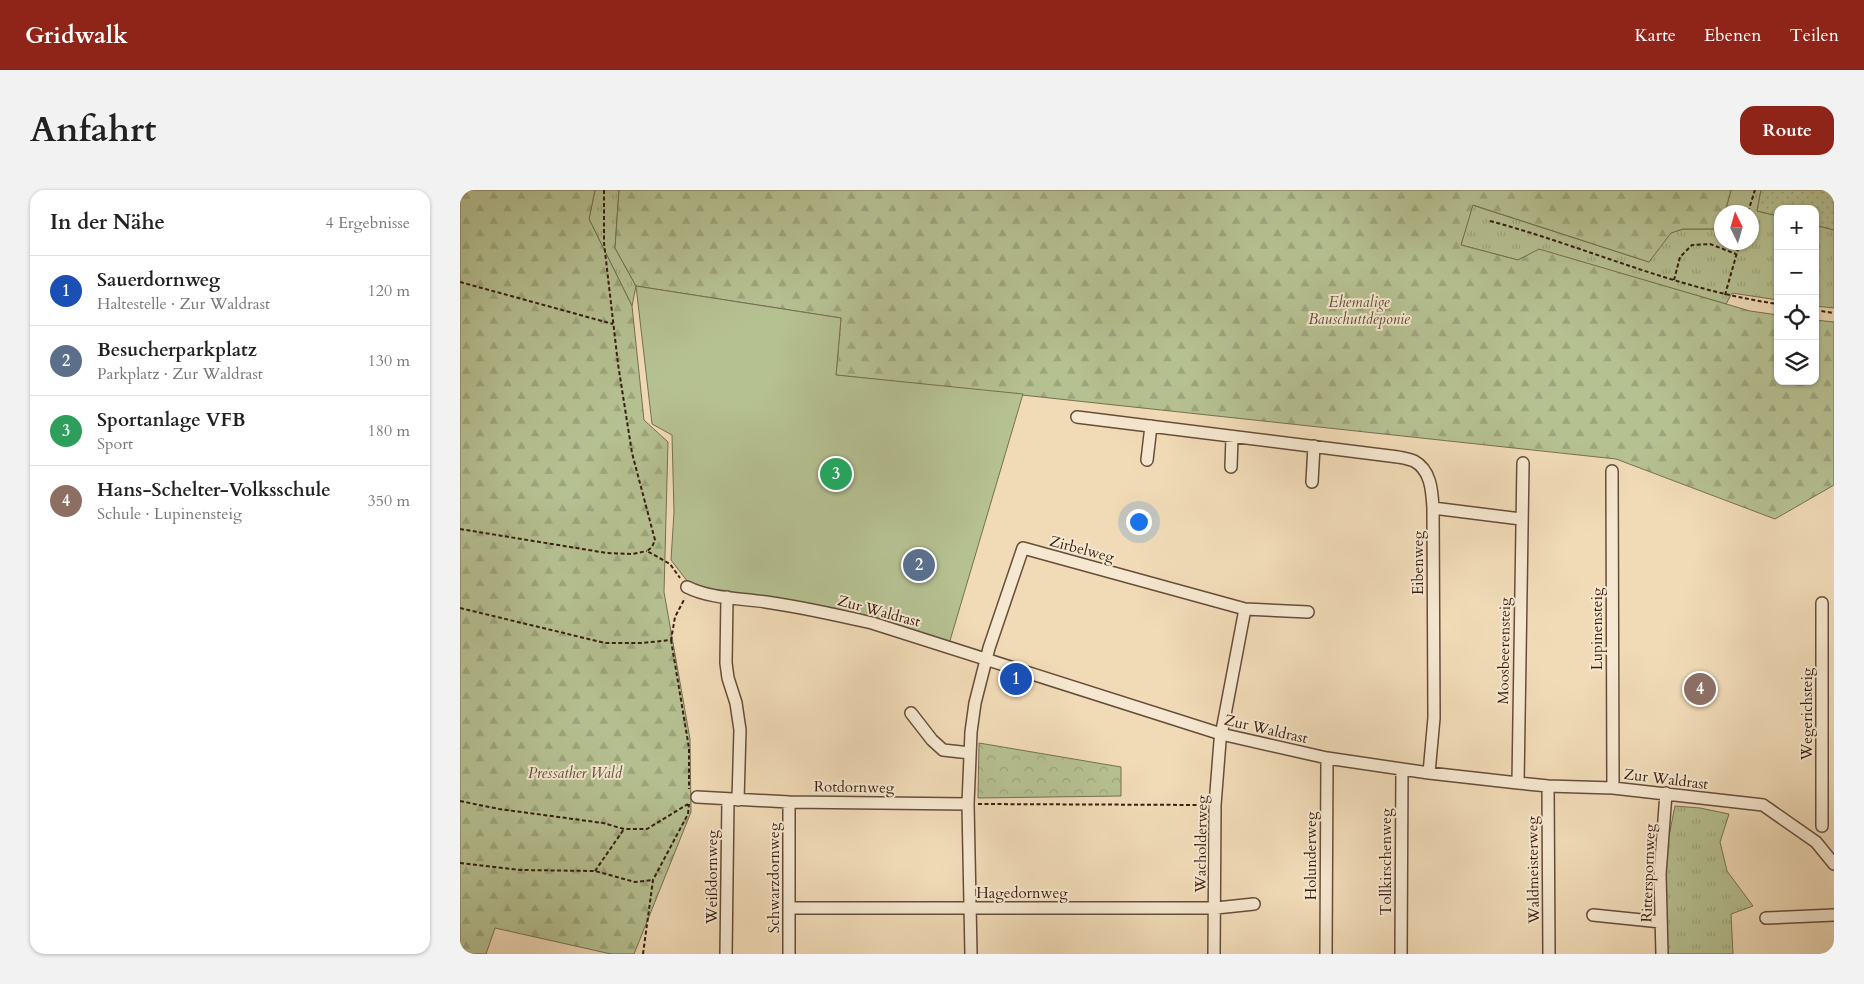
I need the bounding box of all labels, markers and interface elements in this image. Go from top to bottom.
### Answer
text: Gridwalk [25,19,128,52]
text: Karte [1634,23,1676,48]
text: Ebenen [1704,23,1762,48]
text: Teilen [1790,23,1839,48]
text: Anfahrt [30,106,156,154]
button: Route [1740,106,1834,155]
north arrow [1714,205,1759,250]
map controls [1774,205,1819,385]
button: + [1774,205,1819,250]
text: In der Nähe [50,208,165,237]
text: 4 Ergebnisse [325,212,410,234]
button: − [1774,250,1819,295]
text: Sauerdornweg [97,267,220,293]
text: 1 [62,280,70,302]
text: 120 m [368,280,410,302]
park label: Ehemalige Bauschuttdeponie [1308,292,1410,329]
text: Haltestelle · Zur Waldrast [97,293,270,315]
button: locate [1774,295,1819,340]
text: Besucherparkplatz [97,337,257,363]
button: layers [1774,340,1819,385]
text: 2 [62,350,70,372]
text: 130 m [368,350,410,372]
text: Parkplatz · Zur Waldrast [97,363,263,385]
text: Sportanlage VFB [97,407,245,433]
text: 3 [62,420,70,442]
text: 180 m [368,420,410,442]
text: Sport [97,433,133,455]
pin: 3 [820,455,852,493]
text: Hans-Schelter-Volksschule [97,477,331,503]
text: 4 [62,490,70,512]
text: 350 m [368,490,410,512]
text: Schule · Lupinensteig [97,503,242,525]
your location [1126,509,1152,535]
street label: Eibenweg [1408,530,1428,595]
street label: Zirbelweg [1047,531,1117,567]
pin: 2 [903,546,935,584]
street label: Lupinensteig [1587,587,1607,670]
street label: Zur Waldrast [835,590,923,632]
street label: Moosbeerensteig [1493,597,1515,705]
pin: 1 [1000,660,1032,698]
street label: Wegerichsteig [1797,667,1817,761]
pin: 4 [1684,670,1716,708]
street label: Zur Waldrast [1222,710,1310,748]
park label: Pressather Wald [528,763,623,783]
street label: Zur Waldrast [1623,764,1710,794]
street label: Rotdornweg [814,776,895,798]
street label: Wacholderweg [1190,794,1212,894]
street label: Tollkirschenweg [1376,808,1396,916]
street label: Holunderweg [1301,811,1321,900]
street label: Waldmeisterweg [1522,815,1544,925]
street label: Schwarzdornweg [764,822,784,933]
street label: Ritterspornweg [1636,823,1660,923]
street label: Weißdornweg [702,829,722,925]
street label: Hagedornweg [976,883,1068,903]

